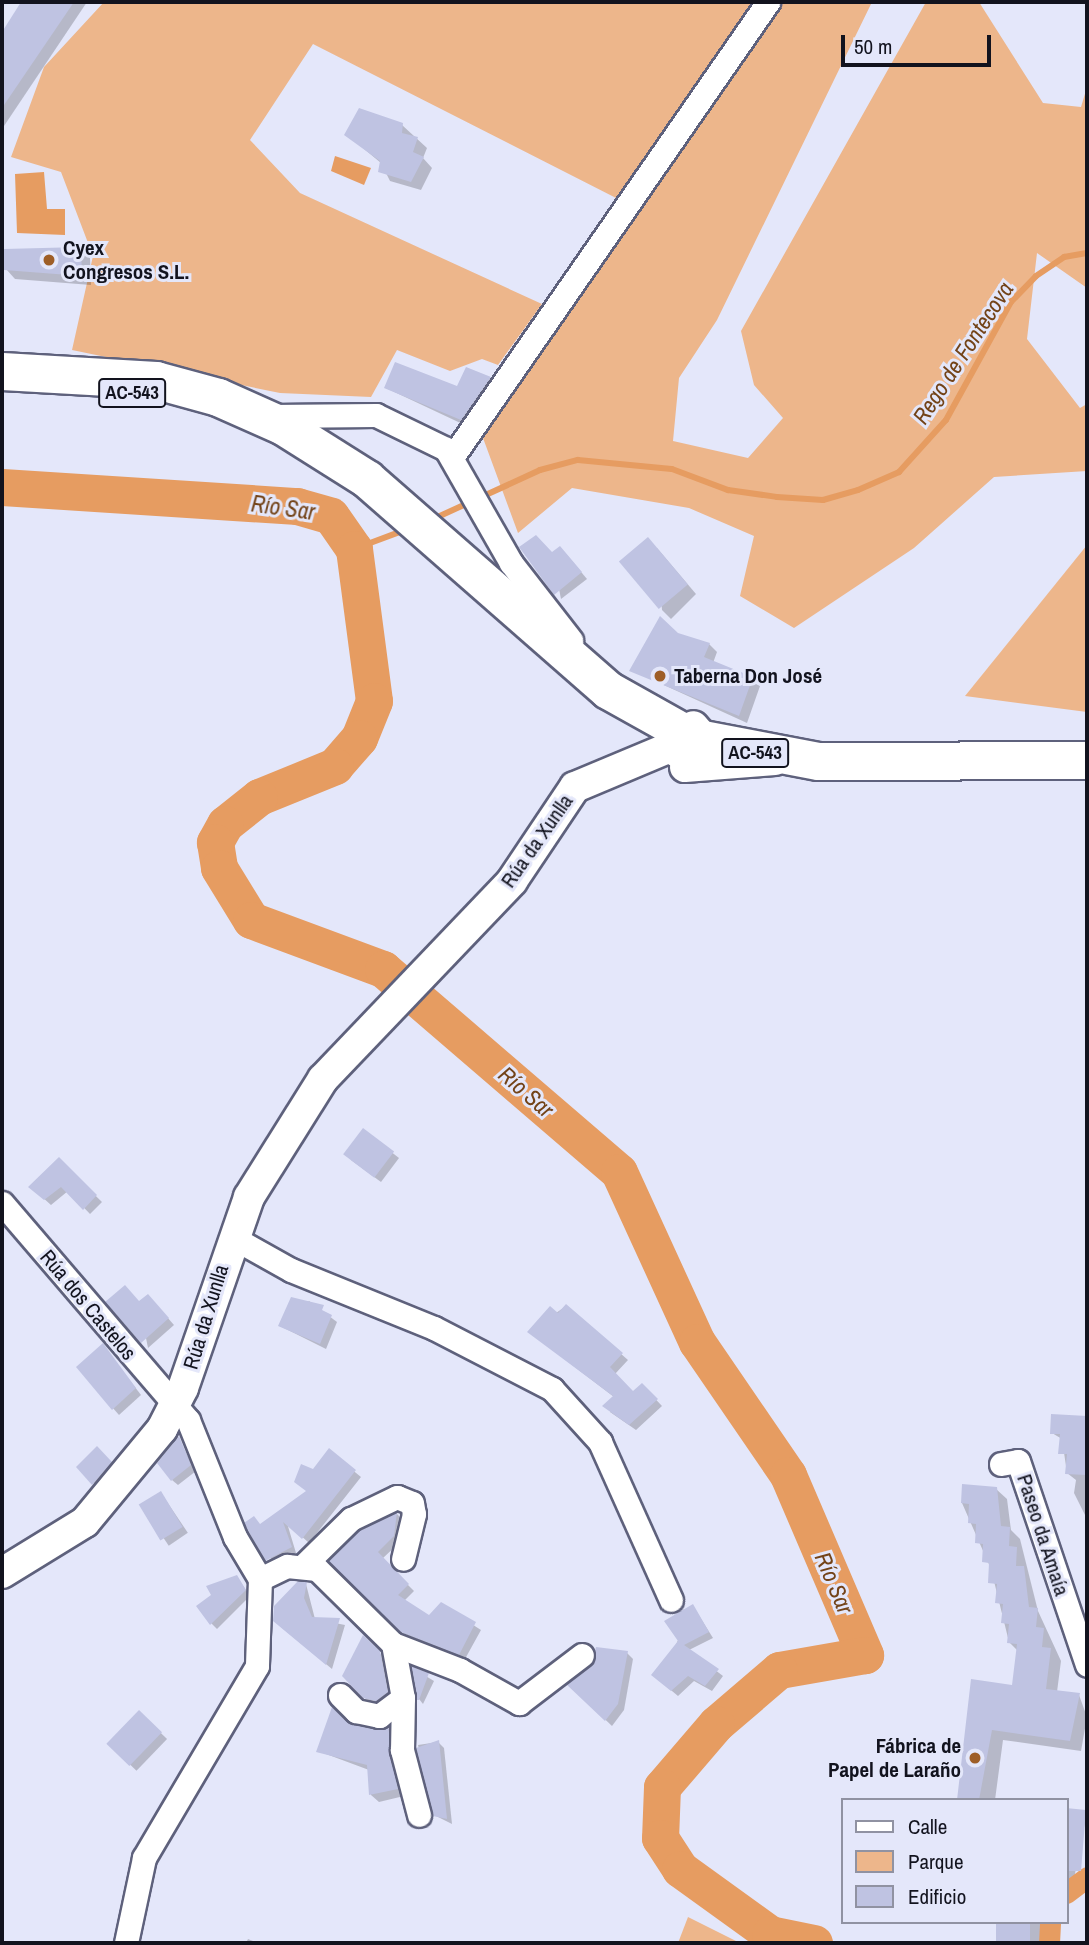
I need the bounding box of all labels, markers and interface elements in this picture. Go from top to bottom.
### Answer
scale bar [844,21,995,65]
text: 50 m [854,32,892,61]
place label: Cyex Congresos S.L. [63,235,189,285]
marker: Cyex Congresos S.L. [41,252,57,268]
water label: Rego de Fontecova [907,277,1019,429]
road number: AC-543 [97,378,167,408]
water label: Río Sar [249,490,317,526]
place label: Taberna Don José [674,663,822,689]
marker: Taberna Don José [652,668,668,684]
road number: AC-543 [720,738,790,768]
street label: Rúa da Xunlla [496,789,578,893]
water label: Río Sar [493,1061,559,1123]
street label: Rúa dos Castelos [35,1245,141,1365]
street label: Rúa da Xunlla [178,1262,234,1372]
street label: Paseo da Amaía [1011,1471,1075,1599]
water label: Río Sar [809,1548,859,1618]
place label: Fábrica de Papel de Laraño [828,1733,961,1783]
marker: Fábrica de Papel de Laraño [967,1750,983,1766]
legend [841,1798,1068,1924]
text: Calle [908,1812,947,1841]
text: Parque [908,1847,964,1876]
text: Edificio [908,1882,966,1911]

